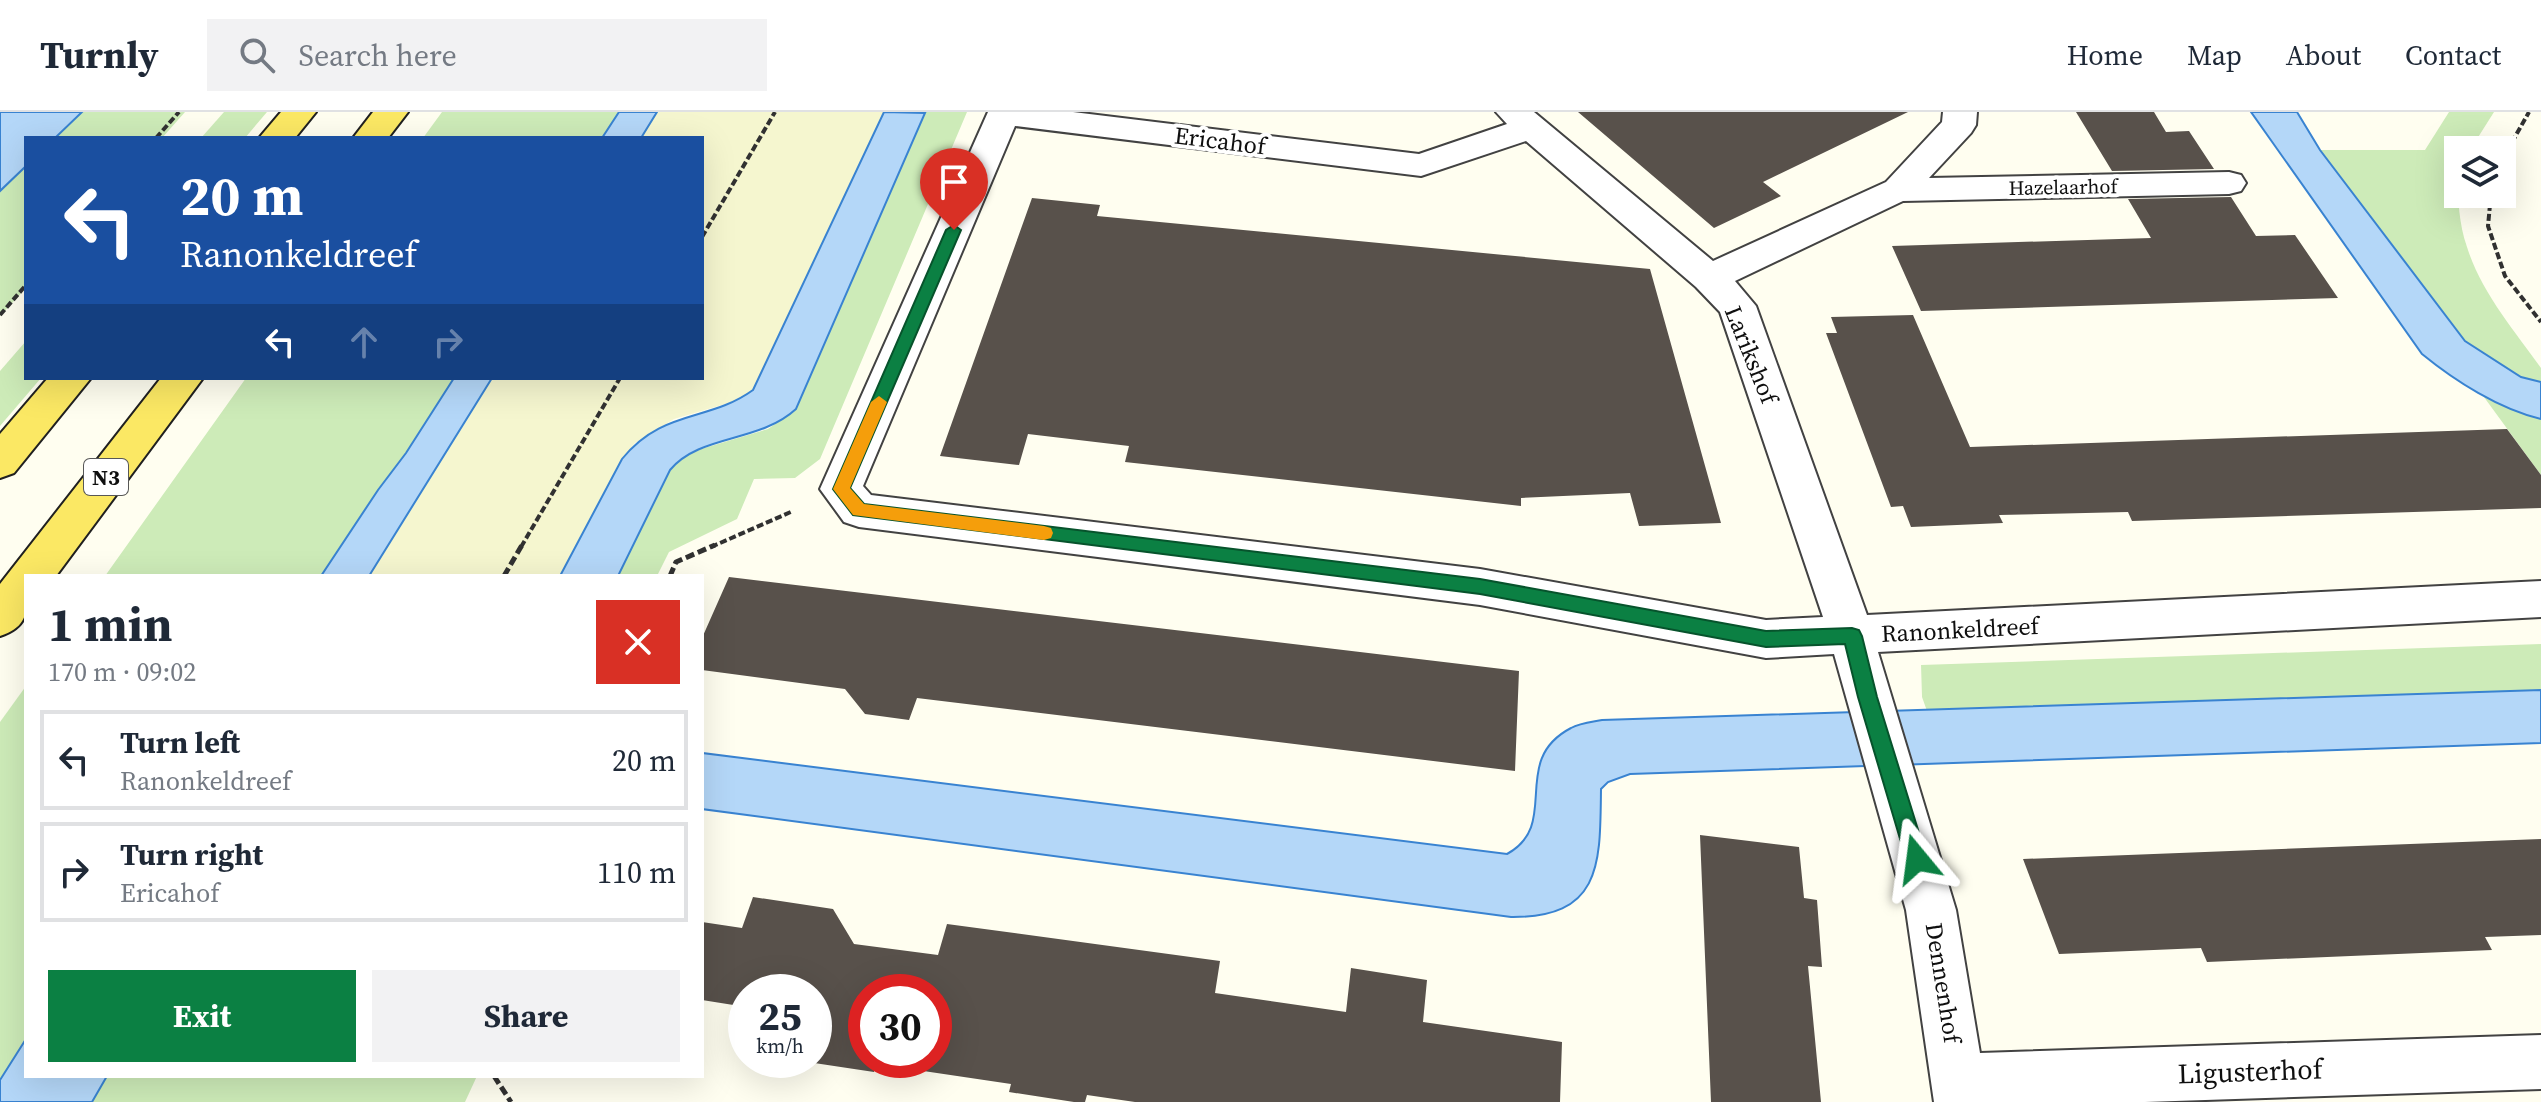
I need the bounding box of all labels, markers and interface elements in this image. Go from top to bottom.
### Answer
search box [207,19,767,91]
text: Turnly [40,29,159,81]
icon: search [235,33,279,77]
text: Search here [299,35,457,76]
text: Home [2067,36,2143,74]
text: Map [2187,36,2242,74]
text: About [2286,36,2361,74]
text: Contact [2405,36,2501,74]
street label: Ericahof [1172,119,1270,163]
map controls [2444,136,2516,208]
button: layers [2444,136,2516,208]
pin [920,148,988,230]
text: 20 m [180,157,303,234]
icon: arrive [932,160,976,204]
icon: left [48,168,152,272]
street label: Hazelaarhof [2008,172,2120,202]
text: Ranonkeldreef [180,230,417,279]
street label: Larikshof [1717,301,1787,411]
icon: left [258,320,302,364]
icon: ahead [342,320,386,364]
icon: right [426,320,470,364]
road number: N3 [84,459,128,495]
text: 1 min [48,591,173,657]
button: close [596,600,680,684]
street label: Ranonkeldreef [1880,609,2042,650]
text: 170 m · 09:02 [48,654,196,690]
text: Turn left [120,722,240,763]
icon: left [52,738,96,782]
text: 20 m [612,740,676,781]
text: Ranonkeldreef [120,763,291,799]
position arrow [1875,817,1959,901]
text: Turn right [120,834,263,875]
icon: right [52,850,96,894]
text: 110 m [597,852,676,893]
text: Ericahof [120,875,219,911]
street label: Dennenhof [1918,920,1970,1048]
button: Exit [48,970,356,1062]
button: Share [372,970,680,1062]
speed limit sign: 30 [848,974,952,1078]
text: 25 [758,989,802,1043]
text: km/h [756,1032,804,1060]
street label: Ligusterhof [2177,1049,2325,1093]

